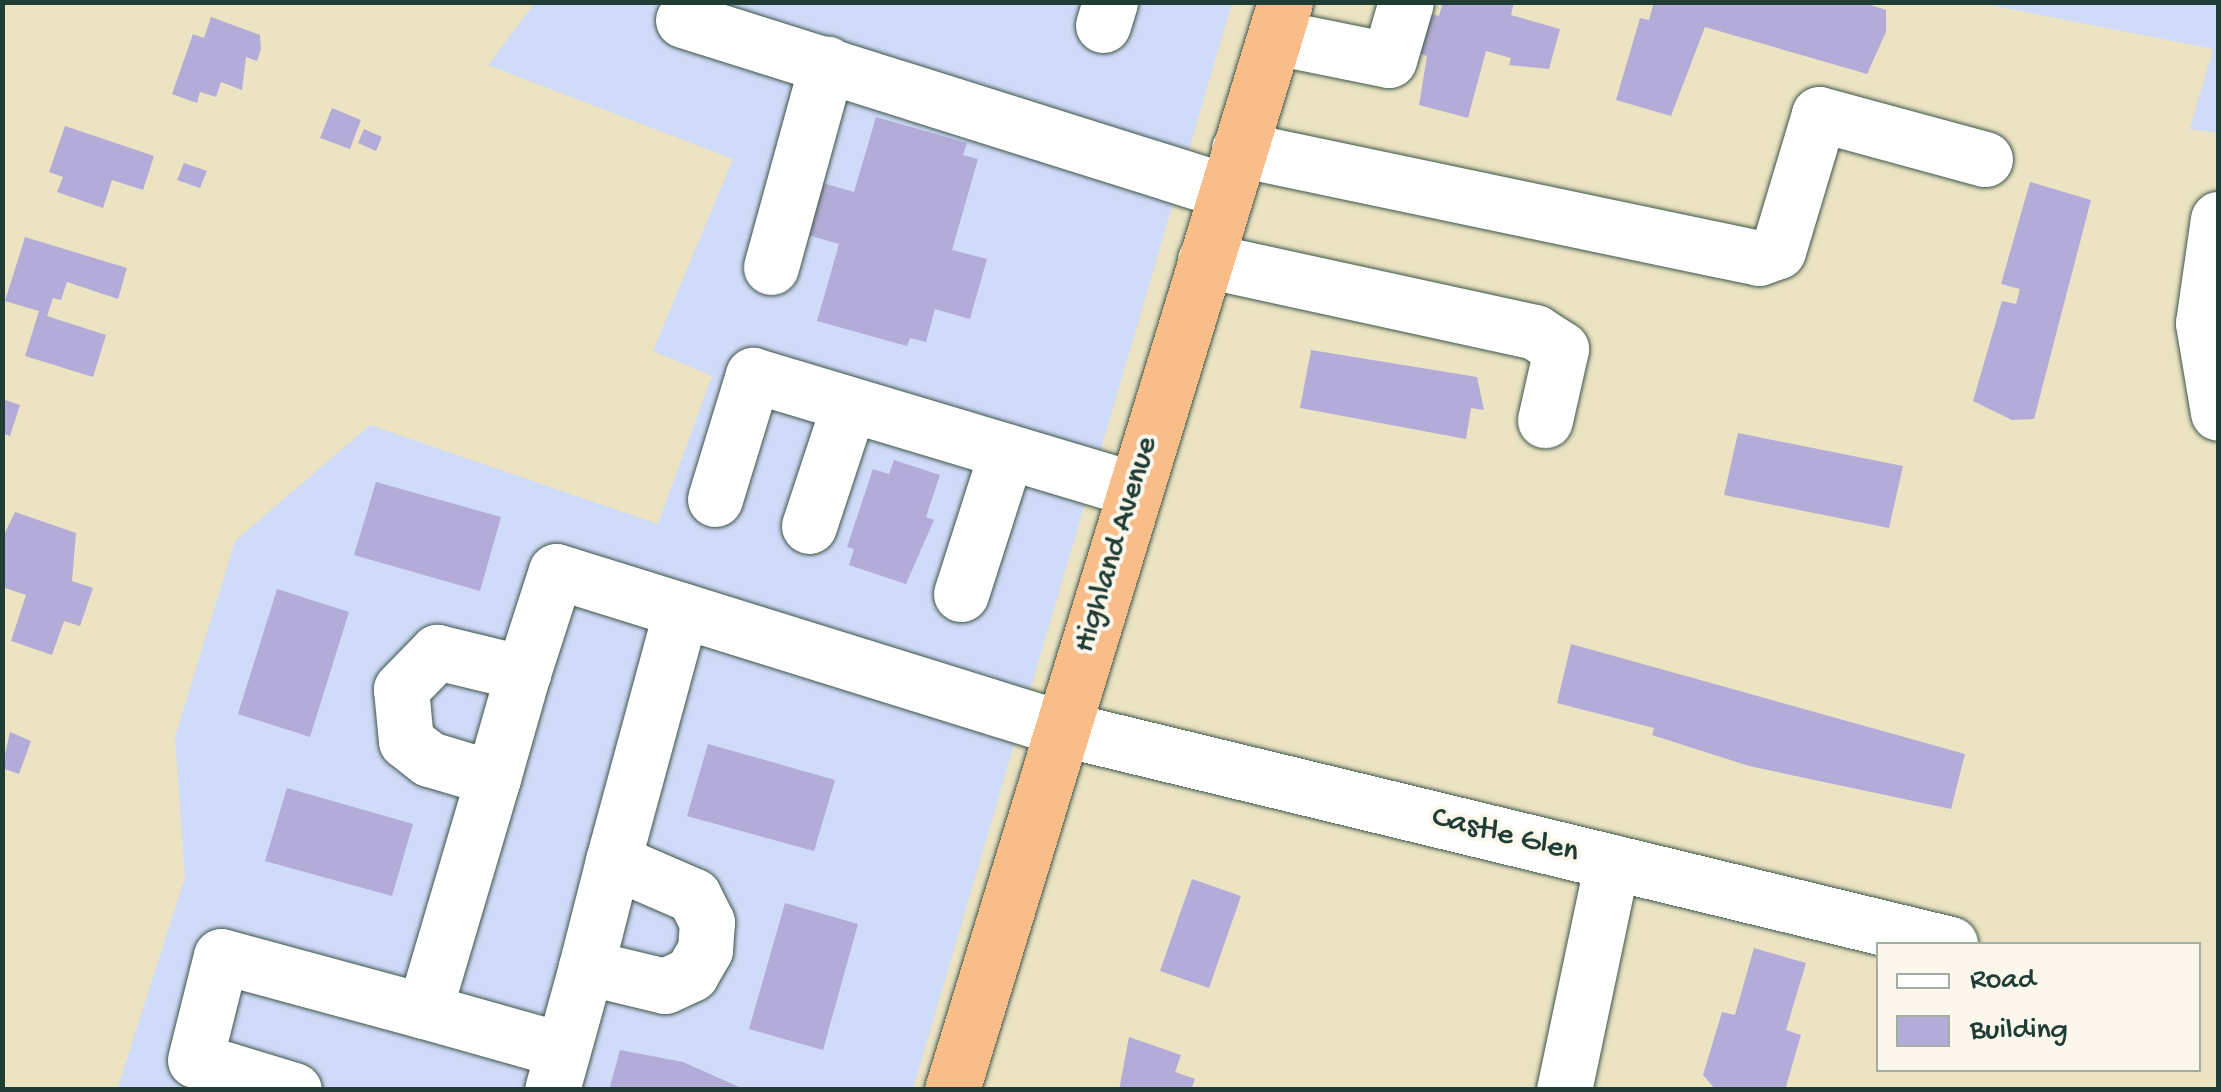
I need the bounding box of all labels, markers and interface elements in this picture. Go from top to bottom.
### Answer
street label: Highland Avenue [1066,433,1168,657]
street label: Castle Glen [1428,799,1582,873]
legend [1876,942,2201,1072]
text: Road [1970,964,2036,999]
text: Building [1970,1014,2068,1049]

